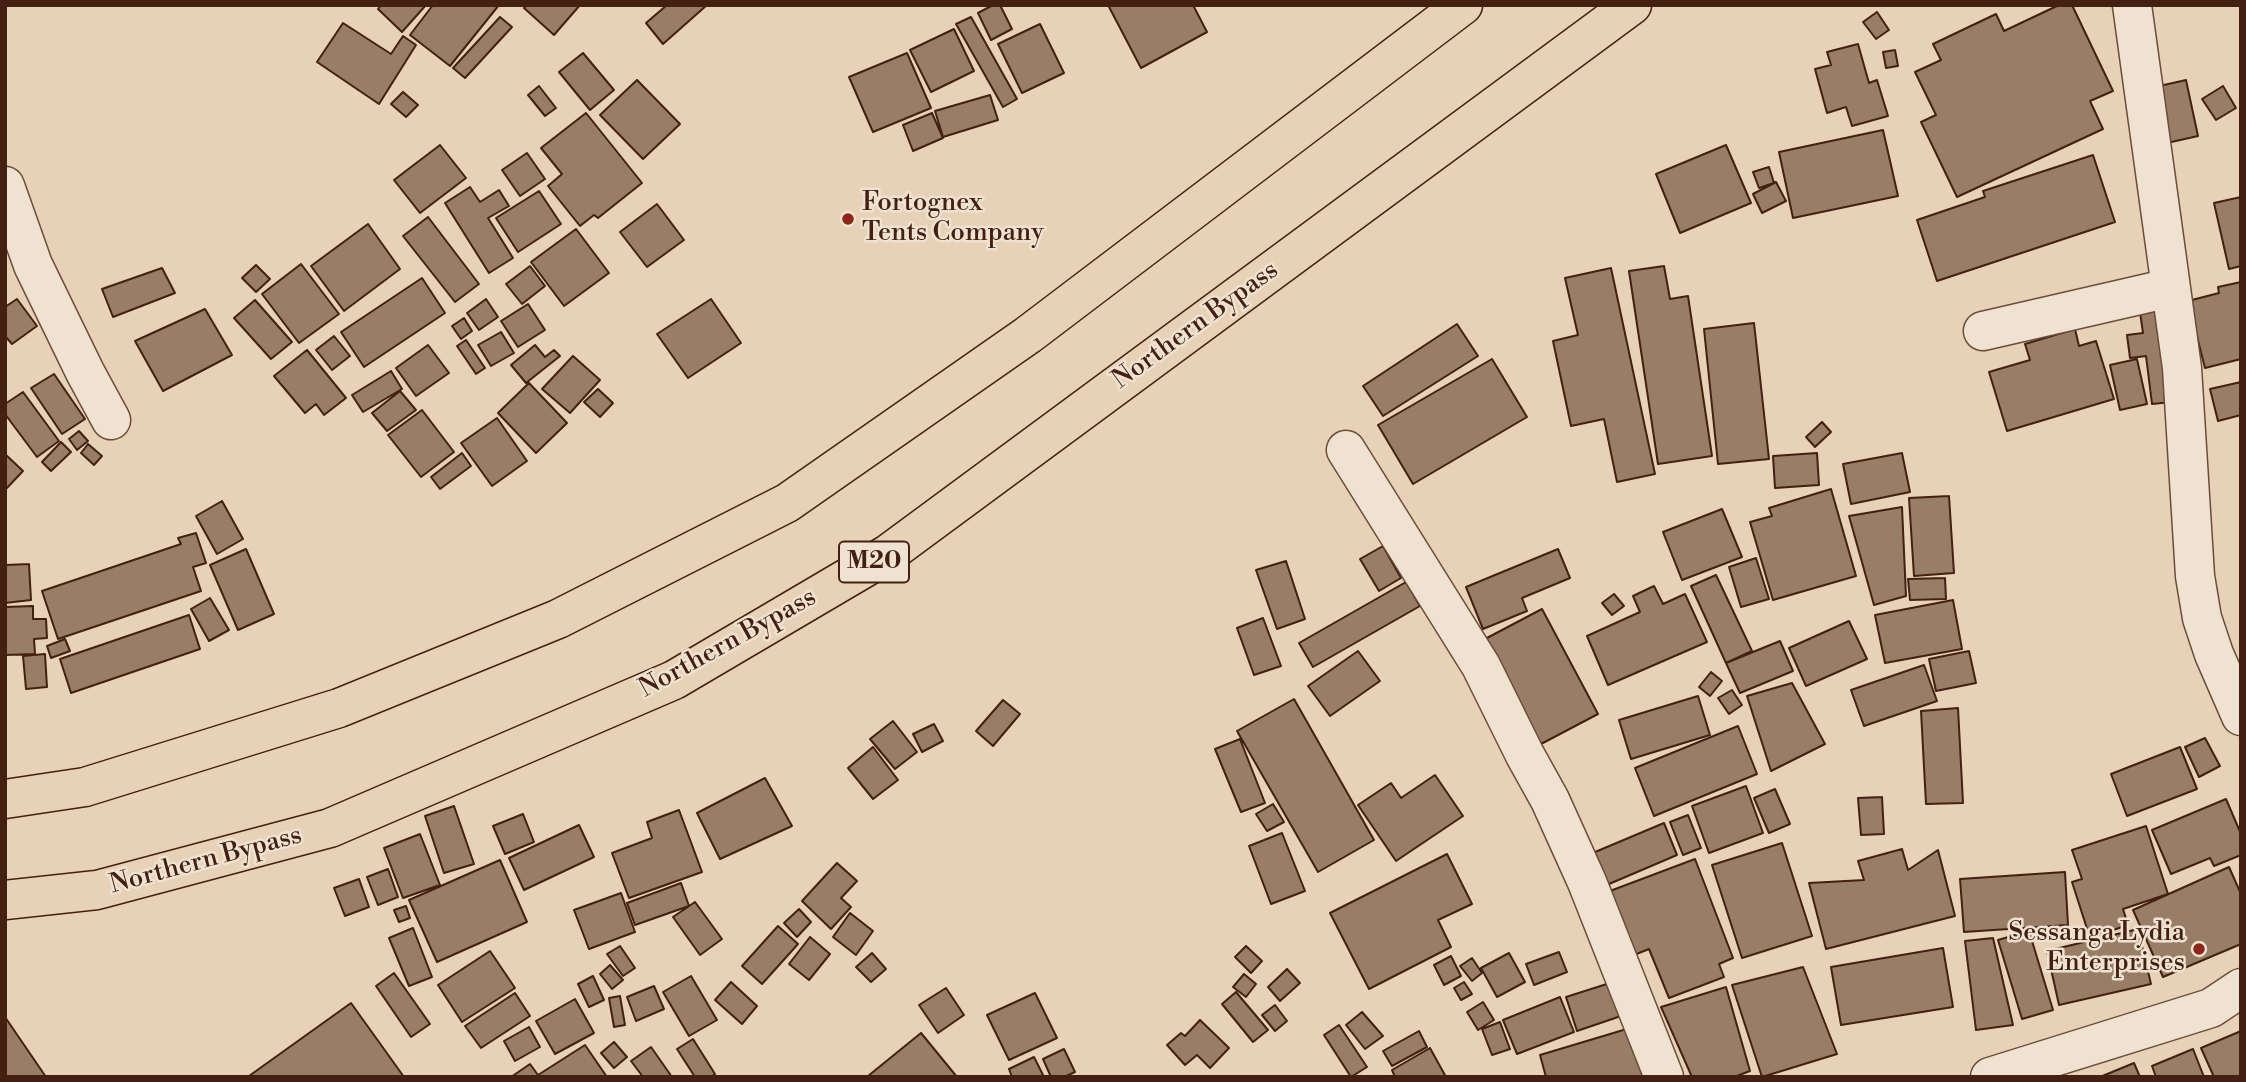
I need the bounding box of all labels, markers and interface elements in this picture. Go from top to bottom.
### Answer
place label: Fortognex Tents Company [862,188,1044,249]
marker: Fortognex Tents Company [840,211,856,227]
street label: Northern Bypass [1107,255,1285,397]
road number: M20 [839,542,909,582]
street label: Northern Bypass [634,582,822,706]
street label: Northern Bypass [107,820,305,902]
place label: Sessanga Lydia Enterprises [2008,918,2185,979]
marker: Sessanga Lydia Enterprises [2191,941,2207,957]

